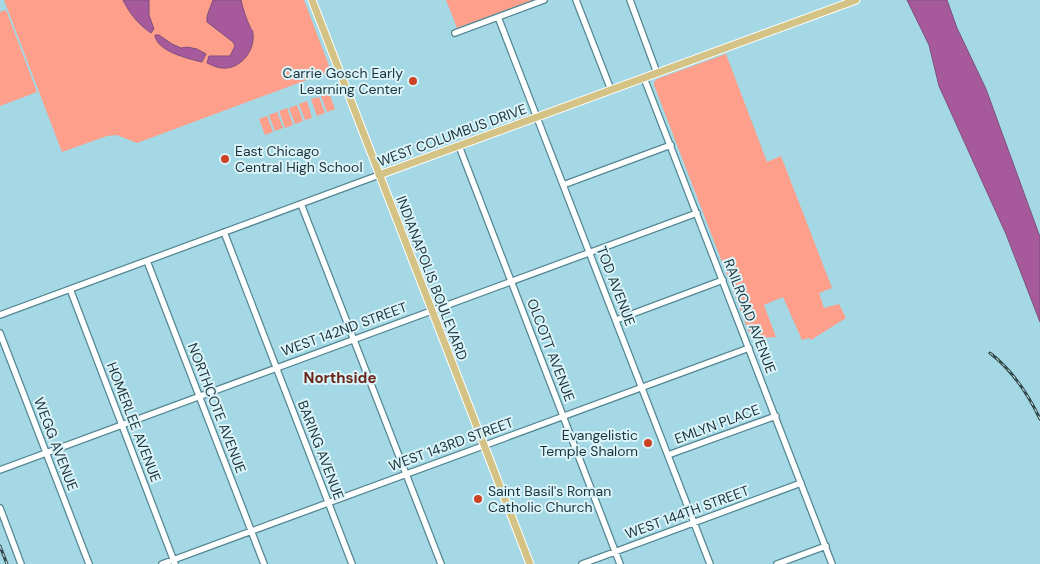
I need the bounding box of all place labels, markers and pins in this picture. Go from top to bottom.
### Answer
place label: Carrie Gosch Early Learning Center [283,64,403,98]
marker: Carrie Gosch Early Learning Center [407,75,419,87]
place label: East Chicago Central High School [235,142,363,176]
marker: East Chicago Central High School [219,153,231,165]
place label: Evangelistic Temple Shalom [540,426,638,460]
marker: Evangelistic Temple Shalom [642,437,654,449]
place label: Saint Basil's Roman Catholic Church [488,482,611,516]
marker: Saint Basil's Roman Catholic Church [472,493,484,505]

